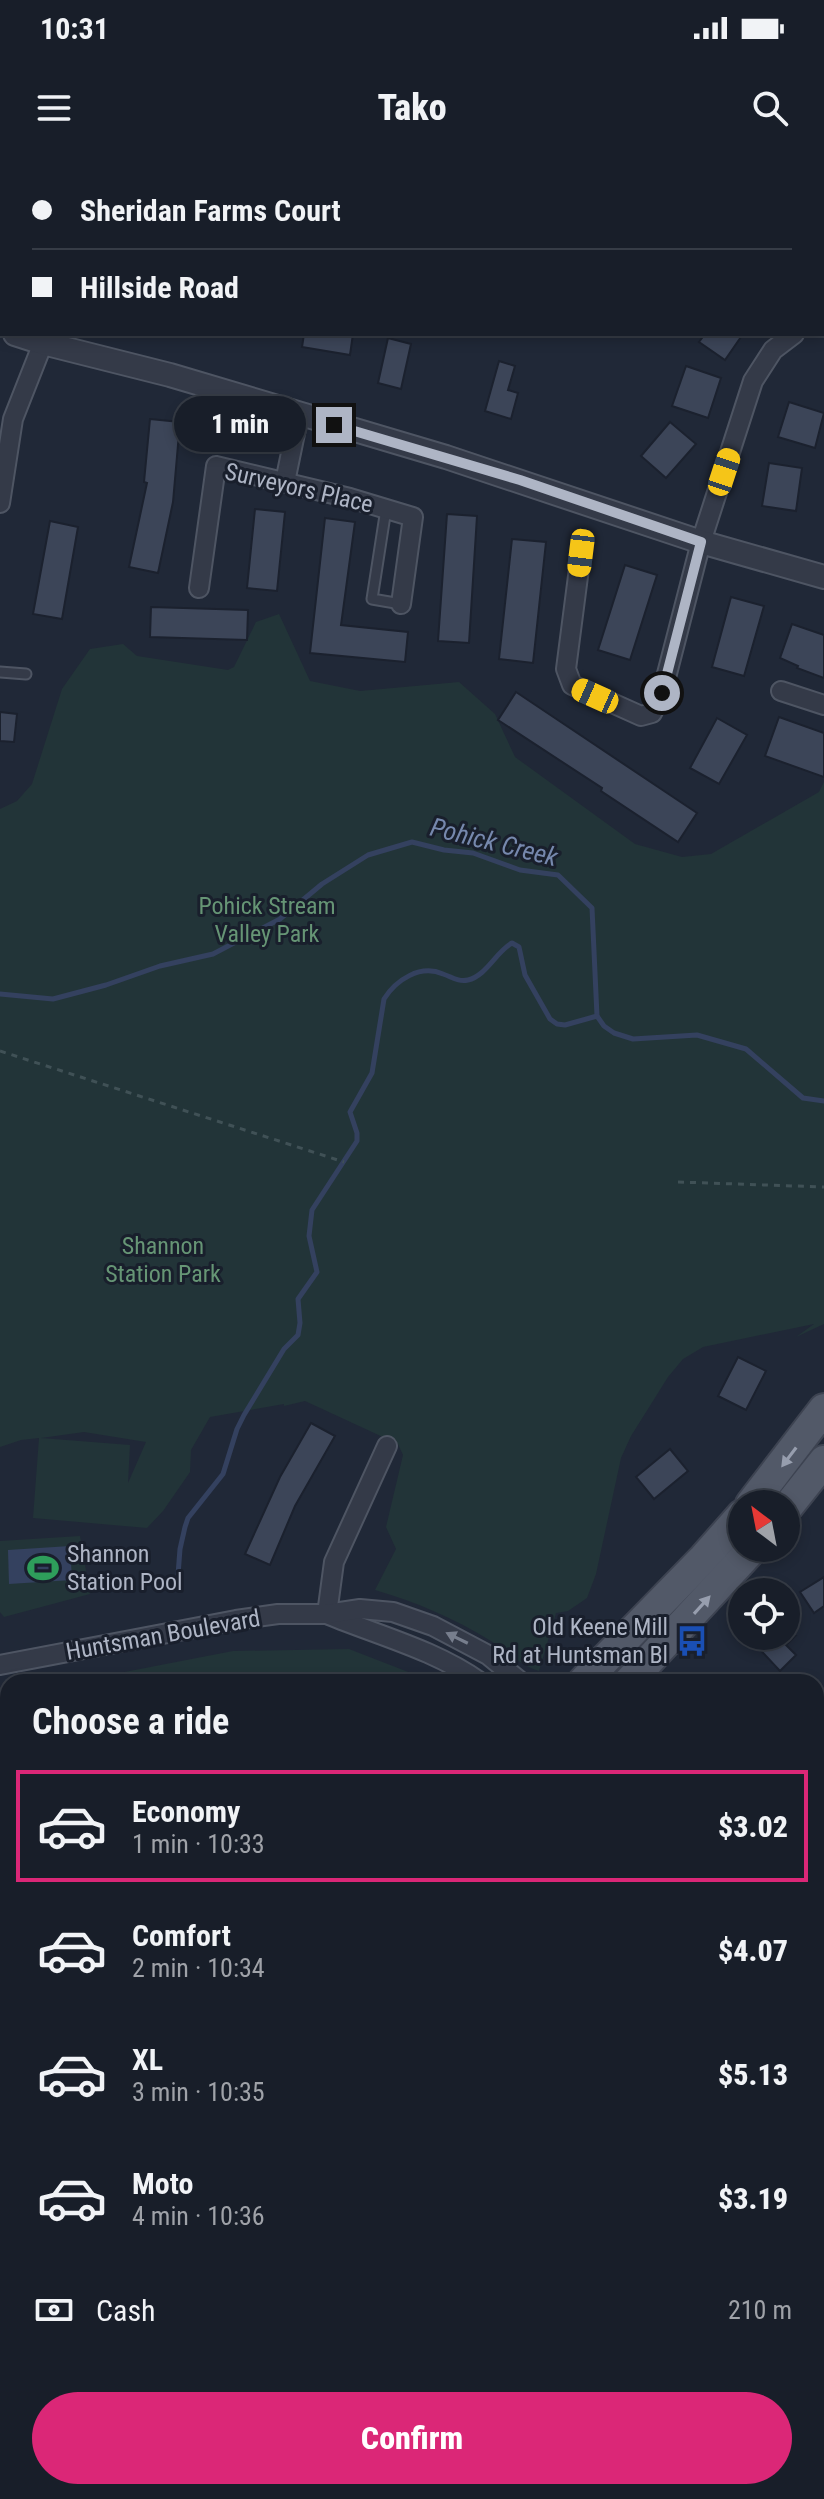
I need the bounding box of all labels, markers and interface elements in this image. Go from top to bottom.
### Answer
text: 10:31 [40,11,109,46]
icon: menu [32,86,76,130]
icon: search [748,86,792,130]
text: Tako [378,87,446,129]
text: Sheridan Farms Court [80,193,341,228]
text: Hillside Road [80,270,239,305]
callout: 1 min [174,397,306,453]
route end [316,407,352,443]
text: 1 min [211,409,269,439]
car [705,445,743,499]
street label: Surveyors Place [222,457,376,519]
car [566,528,596,578]
car [568,675,622,717]
route start [644,675,680,711]
water label: Pohick Creek [427,812,561,872]
park label: Pohick Stream Valley Park [198,892,336,948]
park label: Shannon Station Park [105,1232,221,1288]
one-way arrow [781,1447,797,1467]
north arrow [728,1490,800,1562]
map controls [728,1490,800,1650]
place label: Shannon Station Pool [67,1540,183,1596]
sports icon: Shannon Station Pool [26,1551,60,1585]
button: locate [728,1578,800,1650]
one-way arrow [693,1595,710,1615]
street label: Huntsman Boulevard [64,1604,262,1666]
place label: Old Keene Mill Rd at Huntsman Bl [492,1613,668,1669]
bus stop icon: Old Keene Mill Rd at Huntsman Bl [675,1624,709,1658]
one-way arrow [445,1631,468,1645]
text: Choose a ride [32,1701,229,1743]
icon: car [36,1790,108,1862]
text: Economy [132,1794,240,1829]
text: $3.02 [718,1809,788,1844]
text: 1 min · 10:33 [132,1829,265,1859]
icon: car [36,1914,108,1986]
text: Comfort [132,1918,231,1953]
text: $4.07 [718,1933,788,1968]
text: 2 min · 10:34 [132,1953,265,1983]
icon: car [36,2038,108,2110]
text: XL [132,2042,163,2077]
text: $5.13 [718,2057,788,2092]
text: 3 min · 10:35 [132,2077,265,2107]
icon: car [36,2162,108,2234]
text: Moto [132,2166,193,2201]
text: $3.19 [718,2181,788,2216]
text: 4 min · 10:36 [132,2201,265,2231]
icon: cash [32,2288,76,2332]
text: Cash [96,2293,156,2328]
text: 210 m [728,2295,792,2325]
button: Confirm [32,2392,792,2484]

